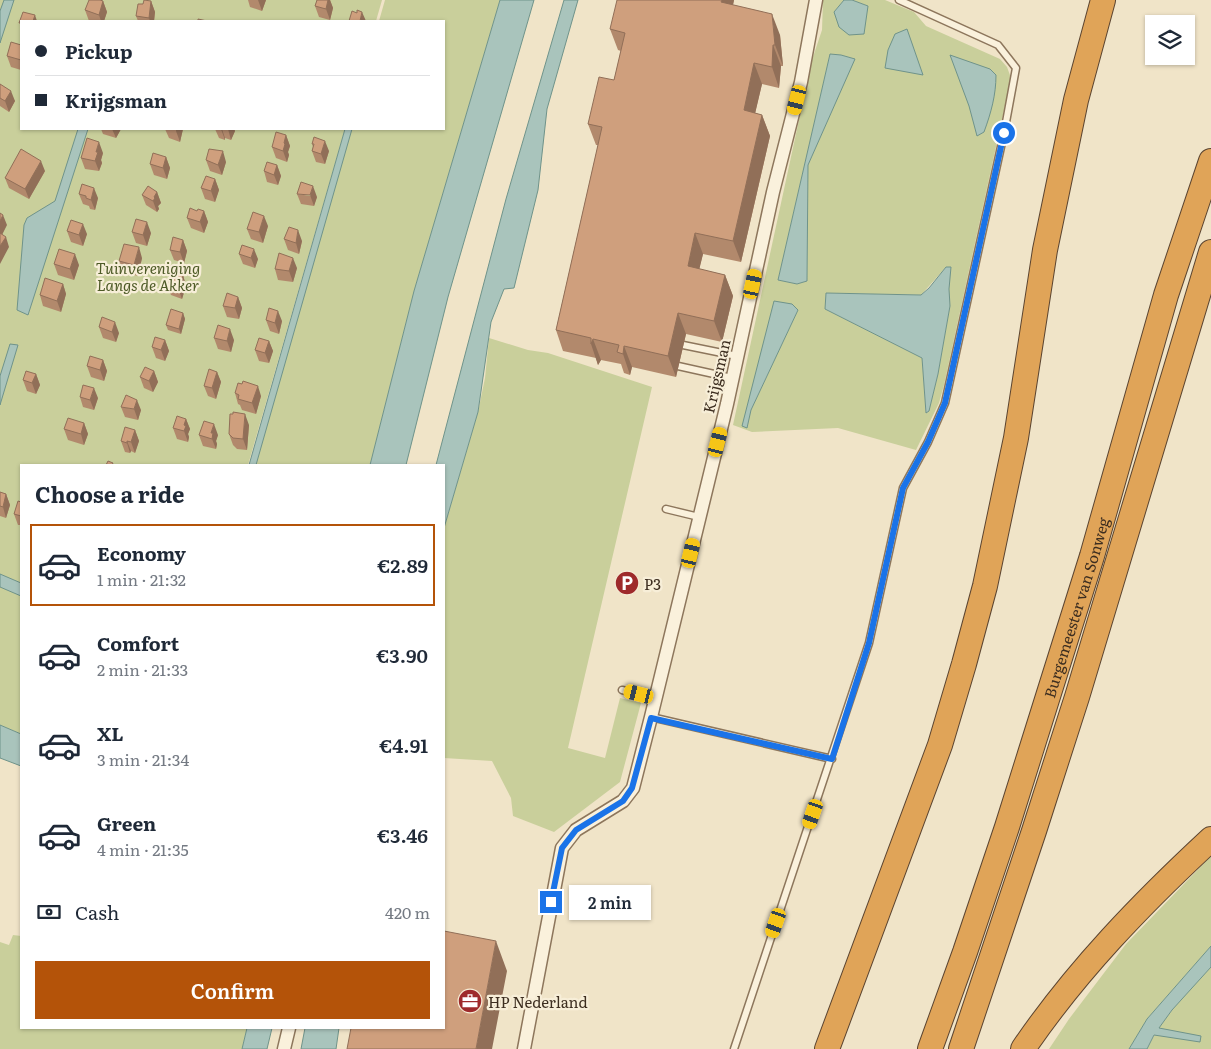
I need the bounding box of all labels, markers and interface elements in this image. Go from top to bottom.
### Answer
map controls [1145,15,1195,65]
button: layers [1145,15,1195,65]
text: Pickup [65,37,133,65]
car [786,84,807,116]
text: Krijgsman [65,86,167,114]
route start [993,122,1015,144]
park label: Tuinvereniging Langs de Akker [96,256,200,296]
car [742,268,763,300]
street label: Krijgsman [696,337,736,415]
car [707,426,728,458]
text: Choose a ride [35,477,184,510]
street label: Burgemeester van Sonweg [1037,514,1114,701]
car [680,537,701,569]
text: Economy [97,539,186,567]
icon: car [37,543,82,588]
text: €2.89 [377,551,428,579]
text: 1 min · 21:32 [97,567,186,591]
parking icon: P3 [614,570,640,596]
place label: P3 [644,572,661,595]
text: Comfort [97,629,179,657]
icon: car [37,633,82,678]
text: €3.90 [376,641,428,669]
text: 2 min · 21:33 [97,657,188,681]
car [622,683,655,705]
text: XL [97,719,124,747]
icon: car [37,723,82,768]
text: €4.91 [379,731,428,759]
text: 3 min · 21:34 [97,747,189,771]
car [801,797,824,831]
text: Green [97,809,156,837]
icon: car [37,813,82,858]
text: €3.46 [377,821,428,849]
text: 4 min · 21:35 [97,837,189,861]
callout: 2 min [568,884,651,920]
text: 2 min [588,890,632,914]
route end [540,891,562,913]
icon: cash [35,898,63,926]
text: Cash [75,898,119,926]
text: 420 m [385,900,430,924]
car [764,906,787,940]
button: Confirm [35,961,430,1019]
office icon: HP Nederland [457,988,483,1014]
place label: HP Nederland [488,990,588,1013]

